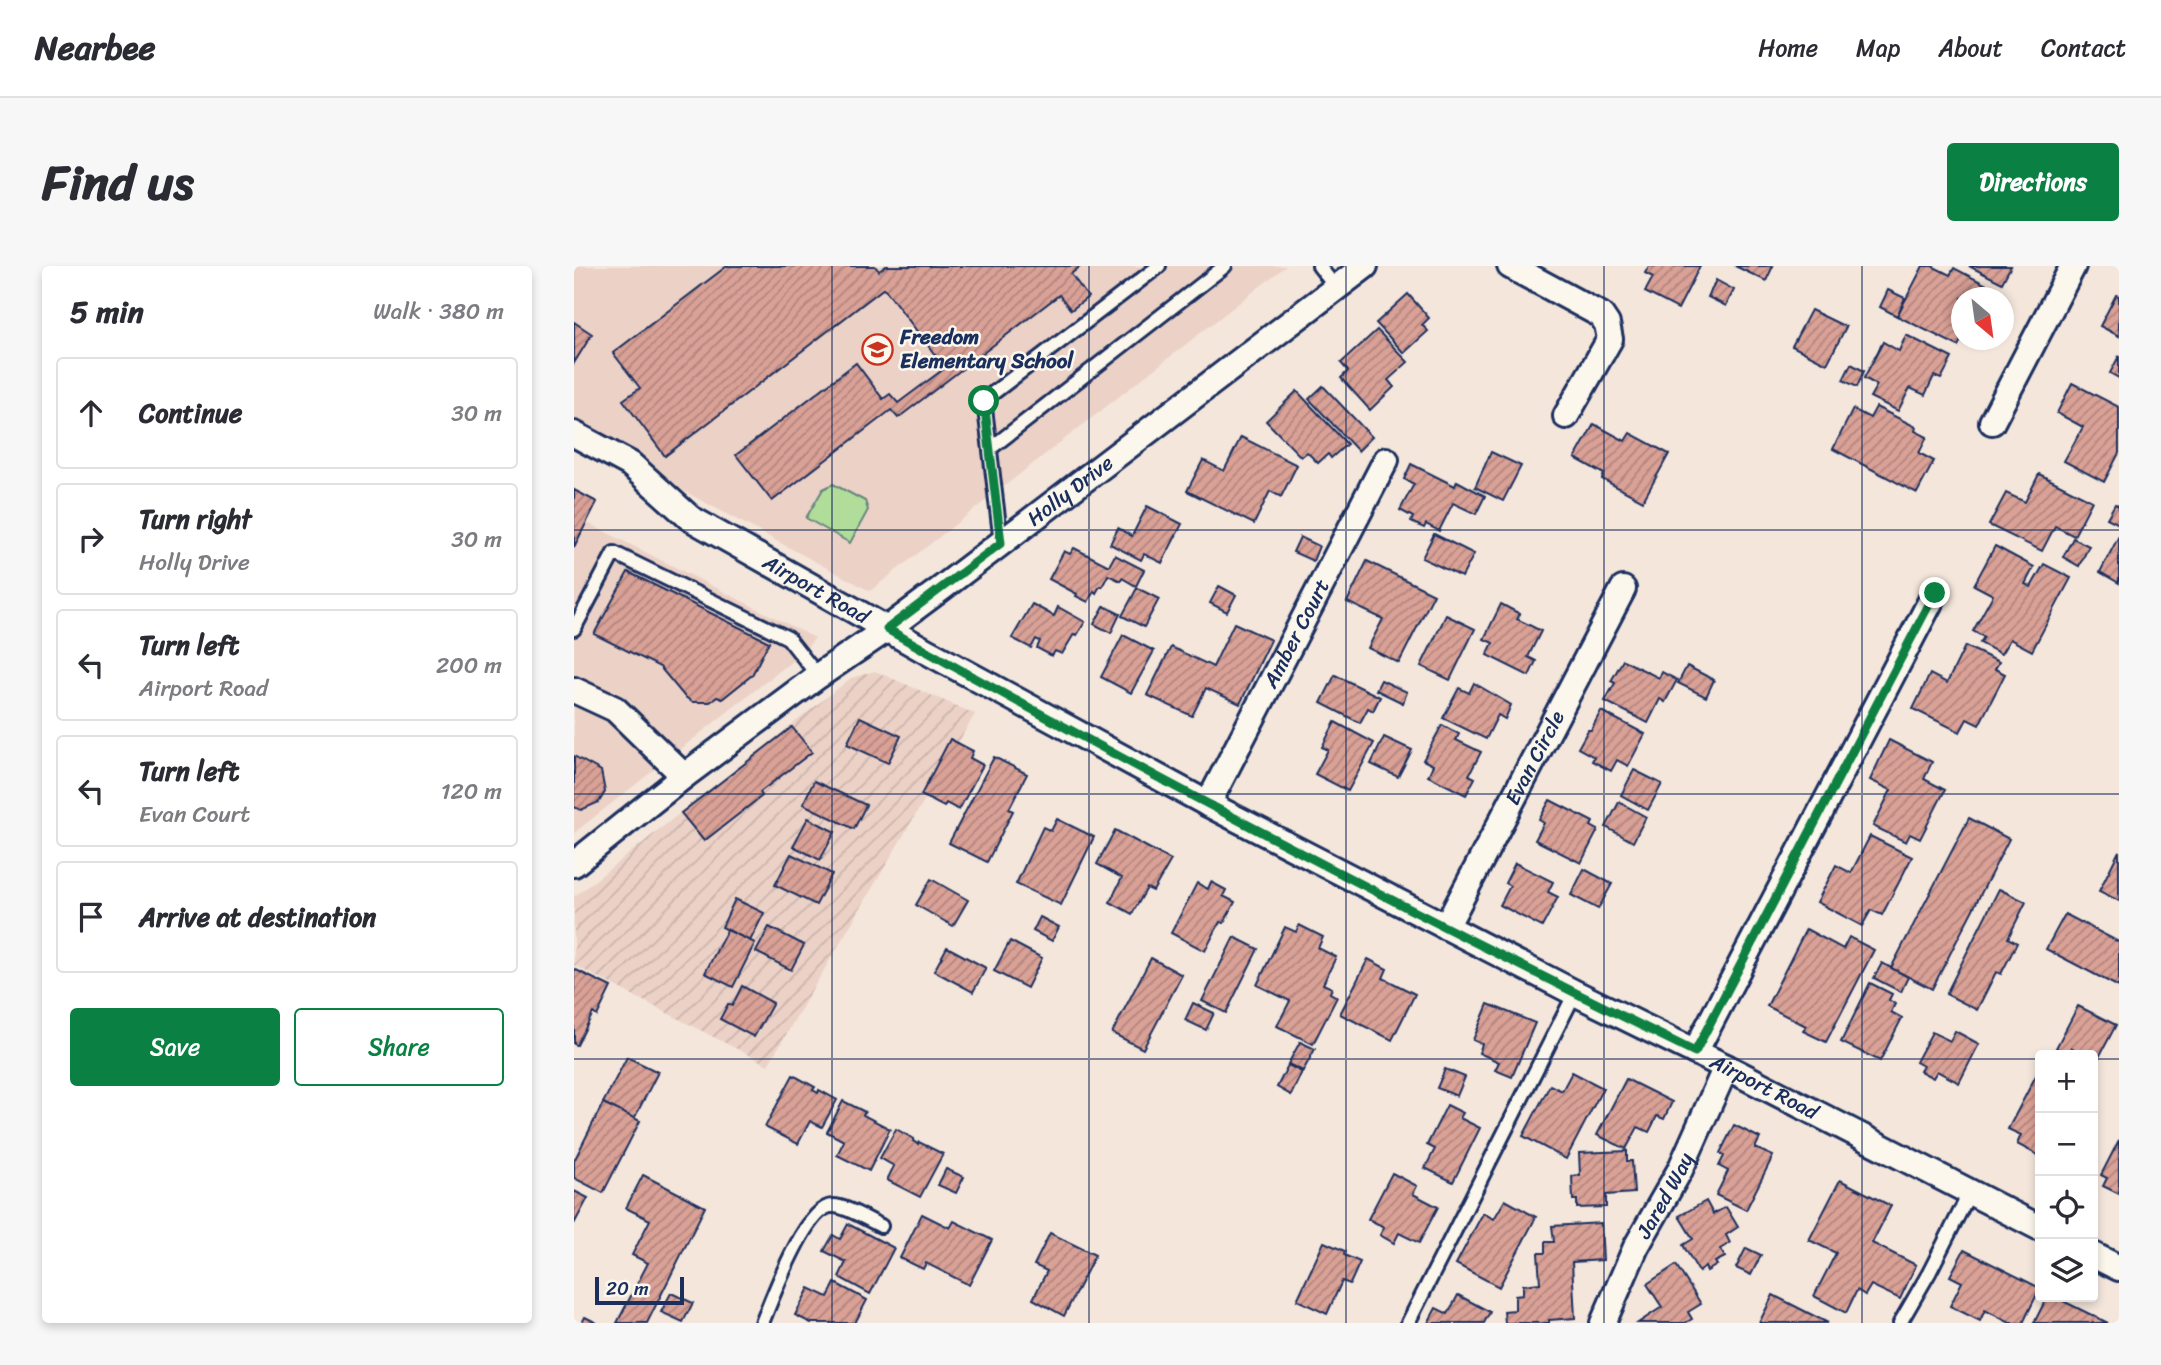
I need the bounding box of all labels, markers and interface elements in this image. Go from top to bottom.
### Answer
text: Nearbee [35,19,155,77]
text: Home [1758,27,1818,69]
text: Map [1856,27,1900,69]
text: About [1938,27,2003,69]
text: Contact [2041,27,2126,69]
text: Find us [42,139,194,226]
button: Directions [1947,143,2119,221]
text: 5 min [70,285,144,339]
north arrow [1951,287,2014,350]
text: Walk · 380 m [373,291,504,332]
place label: Freedom Elementary School [899,318,1074,380]
school or university icon: Freedom Elementary School [860,332,894,366]
route start [968,385,999,416]
text: Continue [139,390,242,436]
text: 30 m [451,393,502,434]
icon: ahead [72,394,110,432]
street label: Holly Drive [1018,445,1122,536]
text: Turn right [139,496,252,542]
text: 30 m [451,519,502,560]
icon: right [72,520,110,558]
text: Holly Drive [139,542,250,583]
street label: Airport Road [754,543,879,636]
street label: Amber Court [1252,572,1340,696]
route end [1919,577,1950,608]
text: Turn left [139,622,239,668]
text: 200 m [436,645,502,686]
icon: left [72,646,110,684]
text: Airport Road [139,668,268,709]
street label: Evan Circle [1494,703,1575,812]
text: Turn left [139,748,239,794]
text: 120 m [441,771,502,812]
icon: left [72,772,110,810]
text: Evan Court [139,794,250,835]
text: Arrive at destination [139,894,376,940]
icon: arrive [72,898,110,936]
button: Save [70,1008,280,1086]
button: Share [294,1008,504,1086]
street label: Airport Road [1702,1042,1827,1131]
map controls [2035,1050,2098,1302]
button: + [2035,1050,2098,1113]
button: − [2035,1113,2098,1176]
street label: Jared Way [1625,1146,1705,1247]
button: locate [2035,1176,2098,1239]
button: layers [2035,1239,2098,1302]
text: 20 m [606,1272,649,1305]
scale bar [595,1274,684,1306]

